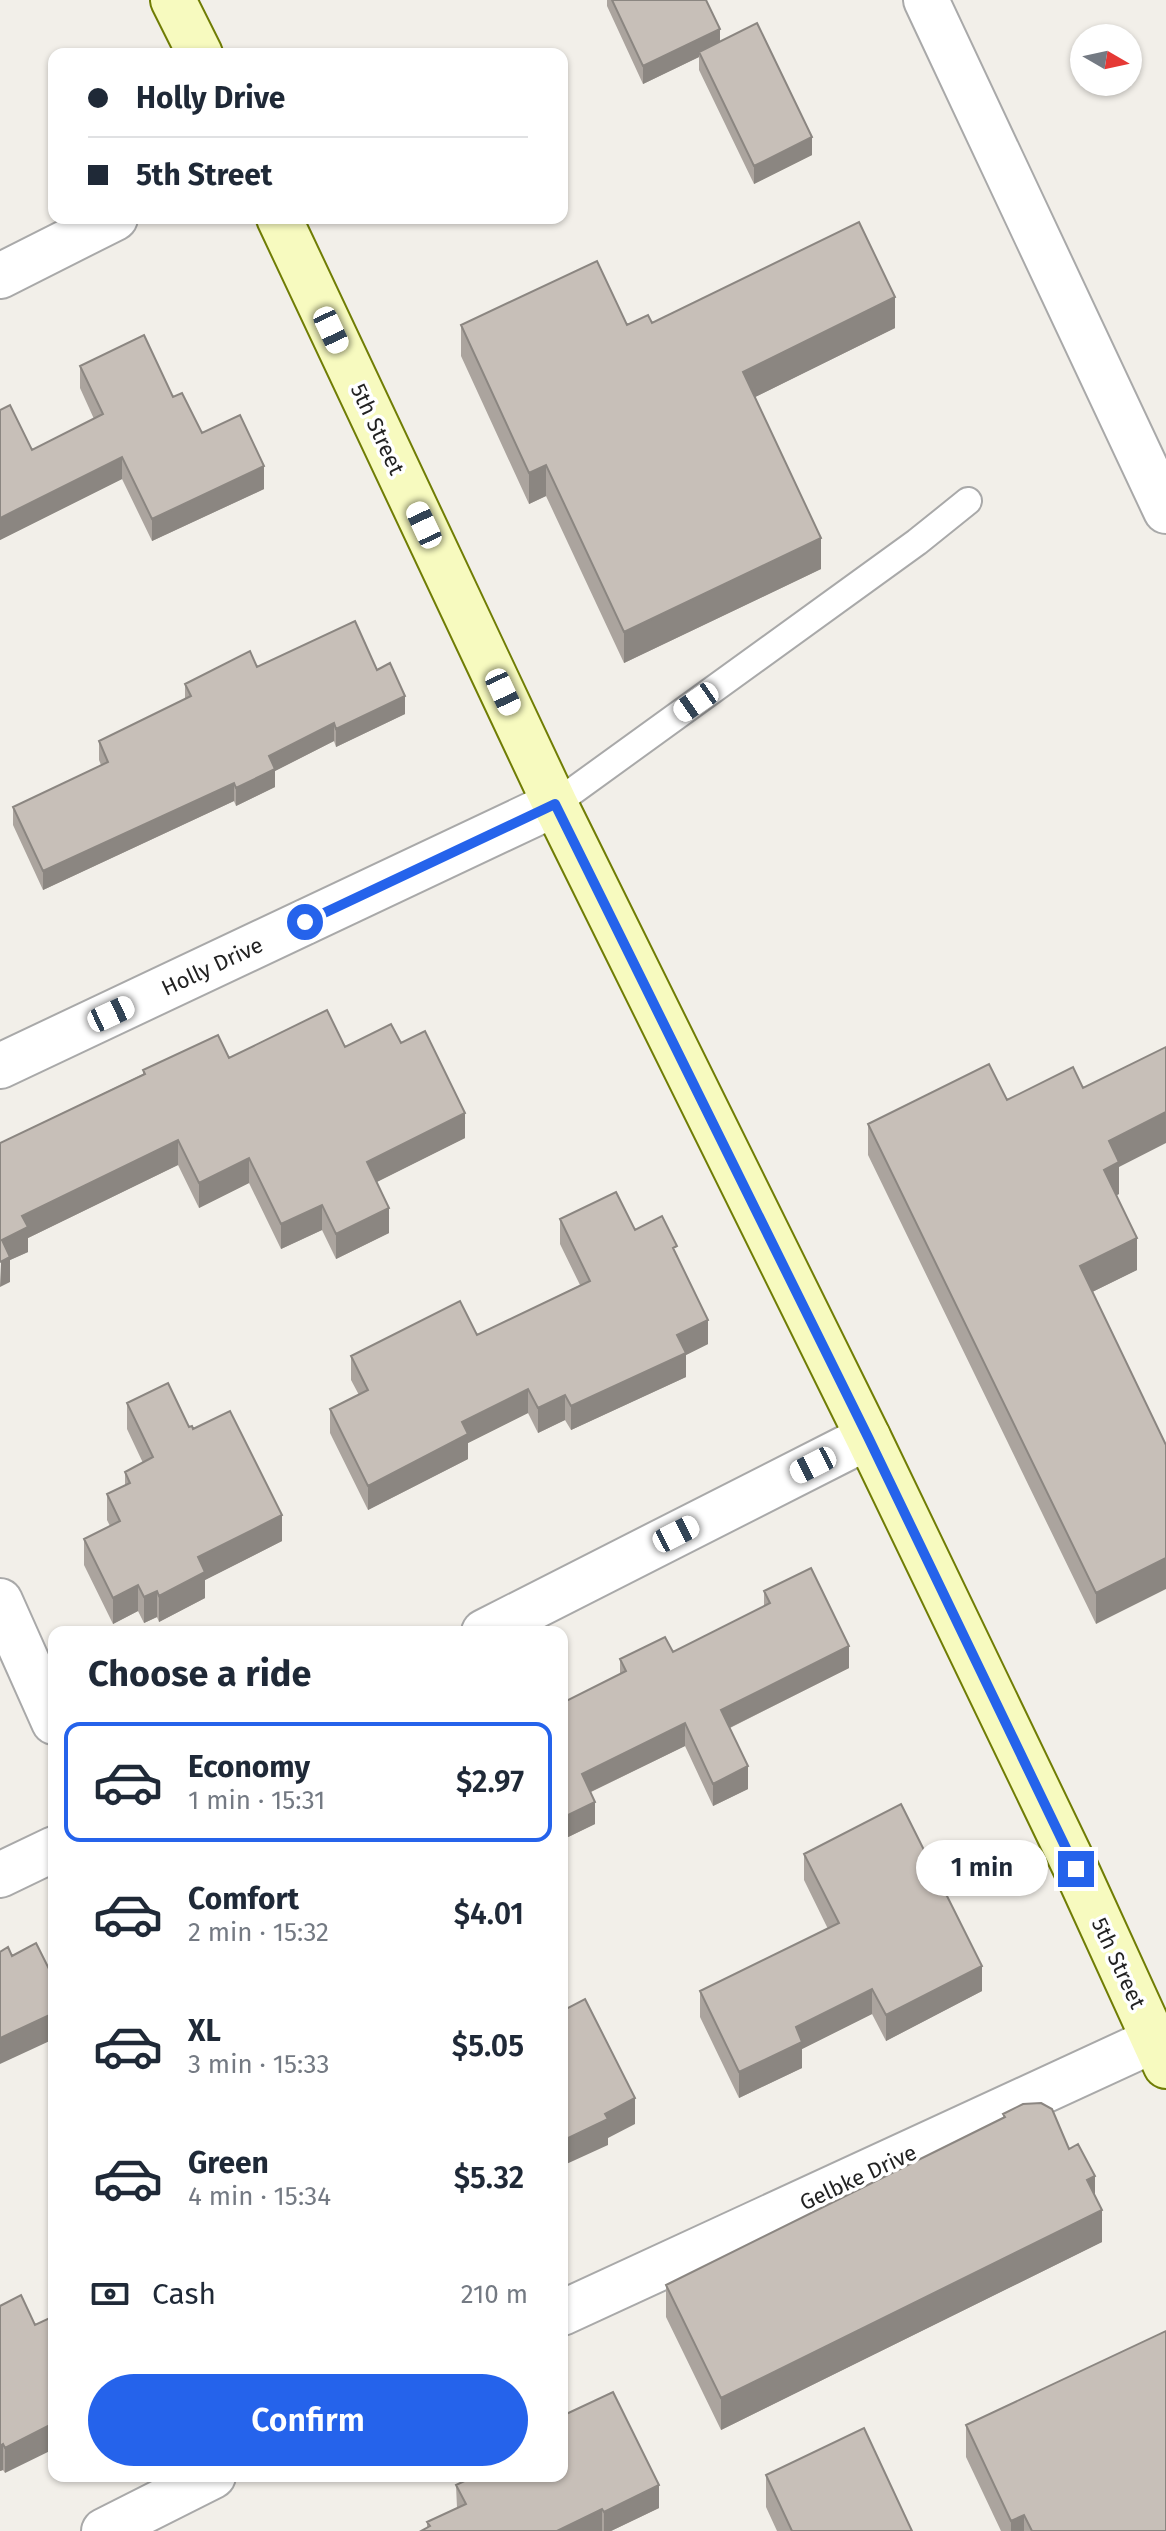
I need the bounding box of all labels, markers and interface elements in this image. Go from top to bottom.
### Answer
north arrow [1070,24,1142,96]
map controls [1070,24,1142,96]
text: Holly Drive [136,80,285,116]
text: 5th Street [136,157,272,193]
car [310,303,352,357]
street label: 5th Street [345,379,410,479]
car [403,498,445,552]
car [482,665,524,719]
car [669,678,723,726]
route start [287,904,323,940]
street label: Holly Drive [157,931,267,1002]
car [84,993,138,1035]
car [786,1443,840,1487]
car [649,1512,703,1556]
text: Choose a ride [88,1652,311,1696]
icon: car [92,1746,164,1818]
text: Economy [188,1749,310,1785]
text: $2.97 [456,1764,524,1800]
text: 1 min · 15:31 [188,1785,325,1816]
callout: 1 min [916,1841,1048,1897]
route end [1058,1851,1094,1887]
text: 1 min [951,1852,1013,1883]
icon: car [92,1878,164,1950]
text: Comfort [188,1881,299,1917]
text: $4.01 [454,1896,524,1932]
street label: 5th Street [1086,1913,1151,2013]
text: 2 min · 15:32 [188,1917,329,1948]
icon: car [92,2010,164,2082]
text: XL [188,2013,221,2049]
text: $5.05 [452,2028,524,2064]
text: 3 min · 15:33 [188,2049,329,2080]
street label: Gelbke Drive [795,2139,921,2216]
icon: car [92,2142,164,2214]
text: Green [188,2145,269,2181]
text: $5.32 [454,2160,524,2196]
text: 4 min · 15:34 [188,2181,331,2212]
icon: cash [88,2272,132,2316]
text: Cash [152,2276,216,2312]
text: 210 m [461,2279,528,2310]
button: Confirm [88,2374,528,2466]

